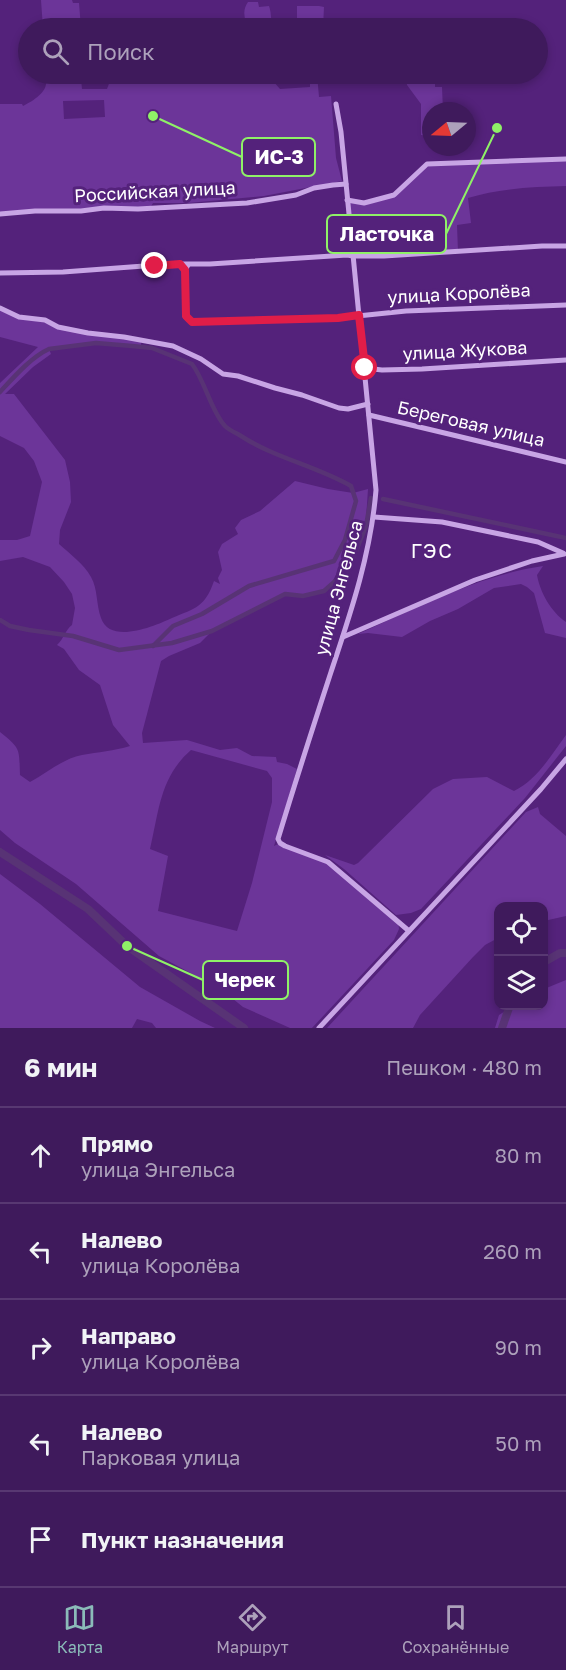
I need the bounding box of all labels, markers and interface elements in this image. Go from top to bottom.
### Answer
search box [18,18,548,84]
icon: search [39,35,72,68]
text: Поиск [87,38,155,65]
north arrow [422,102,476,156]
callout: ИС-3 [242,138,315,176]
text: ИС-3 [254,144,304,168]
street label: Российская улица [74,176,236,206]
callout: Ласточка [327,215,446,253]
text: Ласточка [340,221,434,245]
route end [141,252,167,278]
street label: улица Королёва [387,278,531,308]
street label: улица Жукова [402,336,528,364]
route start [351,354,377,380]
street label: Береговая улица [395,395,547,451]
street label: улица Энгельса [309,518,367,658]
district label: ГЭС [411,538,453,562]
map controls [494,902,548,1010]
button: locate [494,902,548,956]
button: layers [494,956,548,1010]
callout: Черек [203,961,288,999]
text: Черек [214,967,276,991]
text: 6 мин [24,1052,97,1083]
text: Пешком · 480 m [386,1055,542,1079]
text: Прямо [81,1130,153,1157]
icon: ahead [24,1139,57,1172]
text: 80 m [495,1143,542,1167]
text: улица Энгельса [81,1157,235,1181]
text: Налево [81,1226,163,1253]
icon: left [24,1235,57,1268]
text: 260 m [483,1239,542,1263]
text: улица Королёва [81,1253,240,1277]
text: Направо [81,1322,176,1349]
icon: right [24,1331,57,1364]
text: 90 m [495,1335,542,1359]
text: улица Королёва [81,1349,240,1373]
text: Налево [81,1418,163,1445]
icon: left [24,1427,57,1460]
text: 50 m [495,1431,542,1455]
text: Парковая улица [81,1445,240,1469]
icon: arrive [24,1523,57,1556]
text: Пункт назначения [81,1526,284,1553]
tab: Карта [57,1601,103,1657]
tab: Маршрут [216,1601,289,1657]
tab: Сохранённые [402,1601,509,1657]

